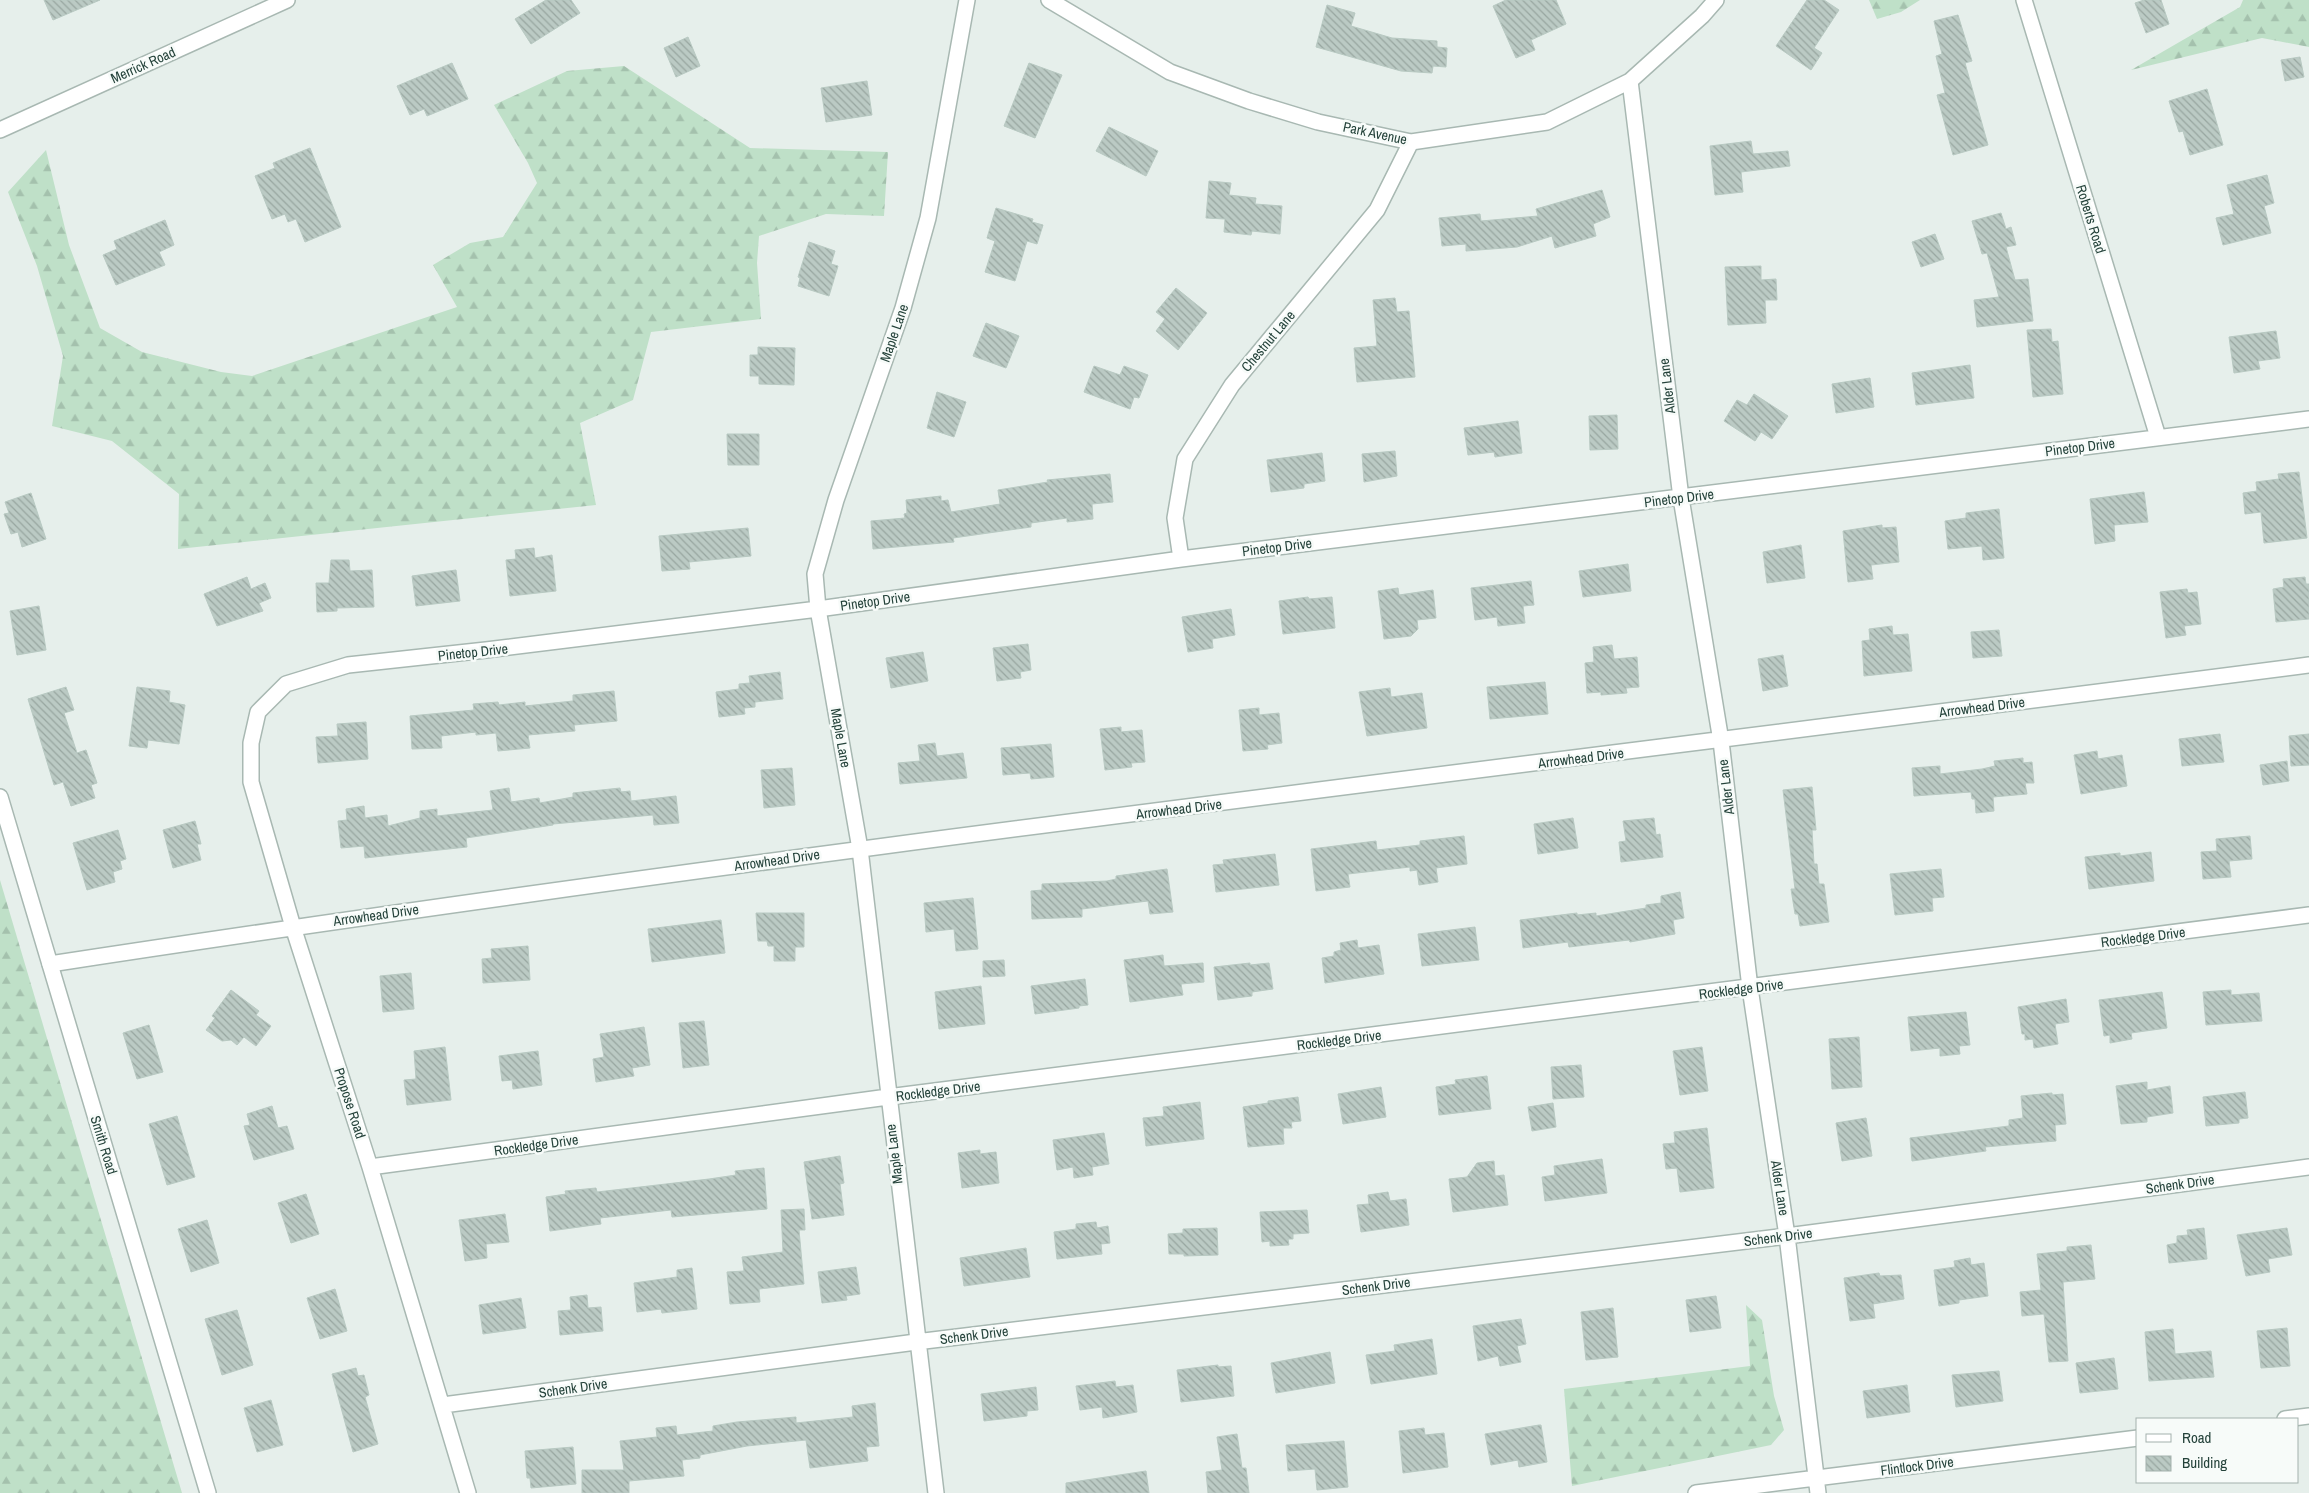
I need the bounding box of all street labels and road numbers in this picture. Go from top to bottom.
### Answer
street label: Merrick Road [108,43,178,87]
street label: Park Avenue [1341,117,1409,149]
street label: Roberts Road [2072,183,2110,255]
street label: Maple Lane [876,302,912,364]
street label: Chestnut Lane [1237,307,1299,375]
street label: Alder Lane [1655,357,1679,416]
street label: Pinetop Drive [2044,434,2116,460]
street label: Pinetop Drive [1643,485,1715,511]
street label: Pinetop Drive [1241,534,1313,560]
street label: Pinetop Drive [839,587,911,615]
street label: Pinetop Drive [437,639,509,665]
street label: Arrowhead Drive [1937,693,2026,721]
street label: Maple Lane [827,707,855,769]
street label: Arrowhead Drive [1536,744,1625,772]
street label: Alder Lane [1714,758,1738,817]
street label: Arrowhead Drive [1134,795,1223,823]
street label: Arrowhead Drive [732,845,821,875]
street label: Arrowhead Drive [331,900,420,930]
street label: Rockledge Drive [2100,923,2186,951]
street label: Rockledge Drive [1698,975,1784,1003]
street label: Rockledge Drive [1296,1026,1382,1054]
street label: Propose Road [330,1065,370,1141]
street label: Rockledge Drive [895,1077,981,1105]
street label: Smith Road [87,1113,121,1177]
street label: Maple Lane [881,1123,907,1185]
street label: Rockledge Drive [493,1130,579,1160]
street label: Alder Lane [1767,1158,1793,1217]
street label: Schenk Drive [2145,1170,2215,1198]
street label: Schenk Drive [1743,1224,1813,1250]
street label: Schenk Drive [1341,1273,1411,1299]
street label: Schenk Drive [939,1322,1009,1348]
street label: Schenk Drive [538,1374,608,1402]
street label: Flintlock Drive [1879,1453,1955,1479]

